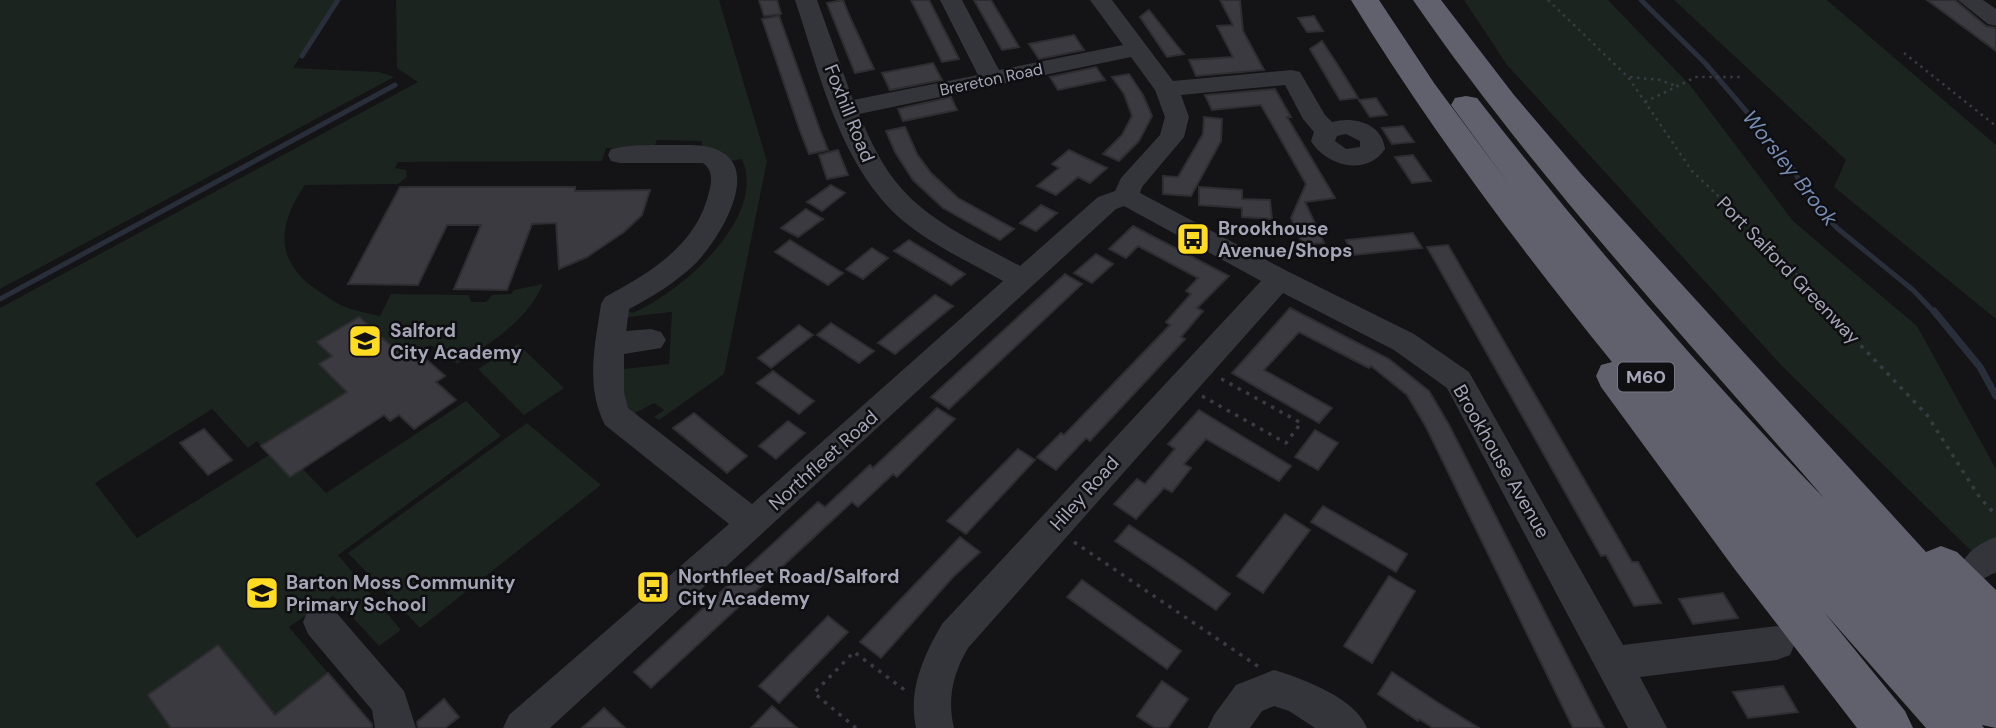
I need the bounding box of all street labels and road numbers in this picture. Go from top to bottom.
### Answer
street label: Brereton Road [938,58,1045,101]
street label: Foxhill Road [819,61,880,166]
street label: Port Salford Greenway [1712,191,1866,350]
road number: M60 [1618,362,1674,391]
street label: Brookhouse Avenue [1447,380,1556,543]
street label: Northfleet Road [764,405,883,516]
street label: Hiley Road [1044,451,1124,536]

